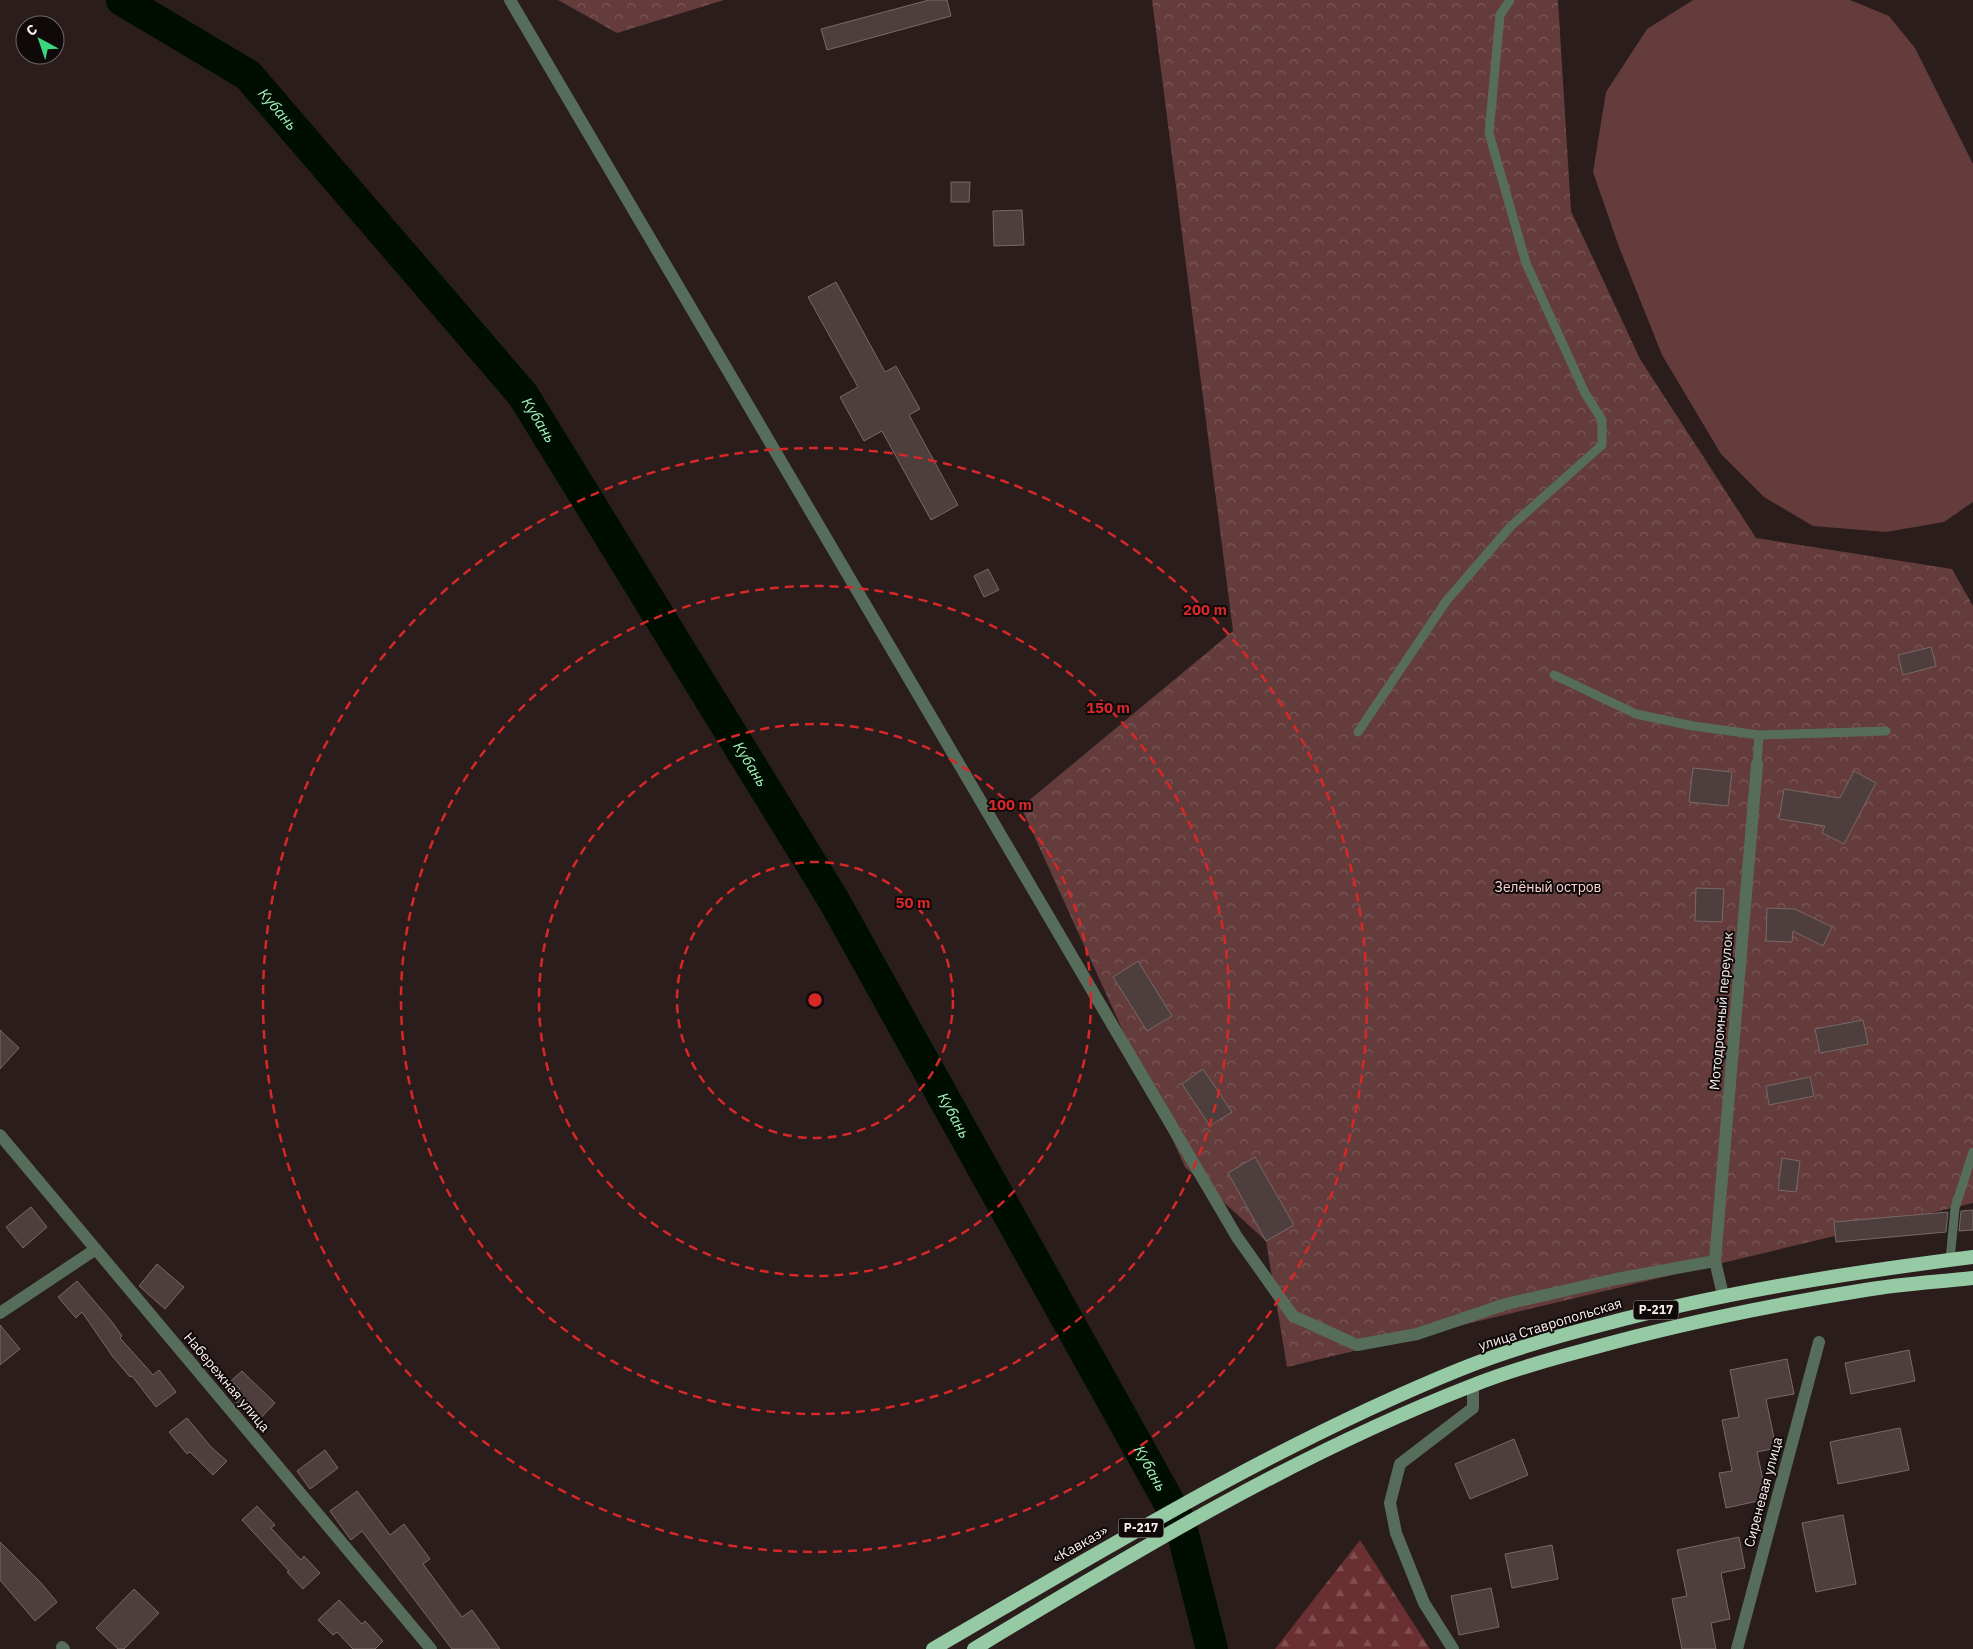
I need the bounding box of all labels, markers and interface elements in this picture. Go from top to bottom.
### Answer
north arrow [15,15,65,65]
text: С [22,20,41,40]
water label: Кубань [255,84,301,134]
water label: Кубань [518,394,560,446]
text: 200 m [1183,600,1227,619]
text: 150 m [1086,698,1130,717]
water label: Кубань [729,738,772,790]
text: 100 m [988,795,1032,814]
park label: Зелёный остров [1495,878,1601,896]
text: 50 m [896,893,930,912]
street label: Мотодромный переулок [1705,931,1737,1091]
centre of rings [806,991,824,1009]
water label: Кубань [934,1089,974,1141]
street label: улица Ставропольская [1476,1294,1624,1354]
road number: Р-217 [1634,1300,1678,1320]
street label: Набережная улица [180,1328,274,1436]
street label: Сиреневая улица [1740,1434,1787,1549]
water label: Кубань [1130,1442,1171,1494]
road number: Р-217 [1118,1519,1164,1538]
street label: «Кавказ» [1049,1521,1111,1567]

